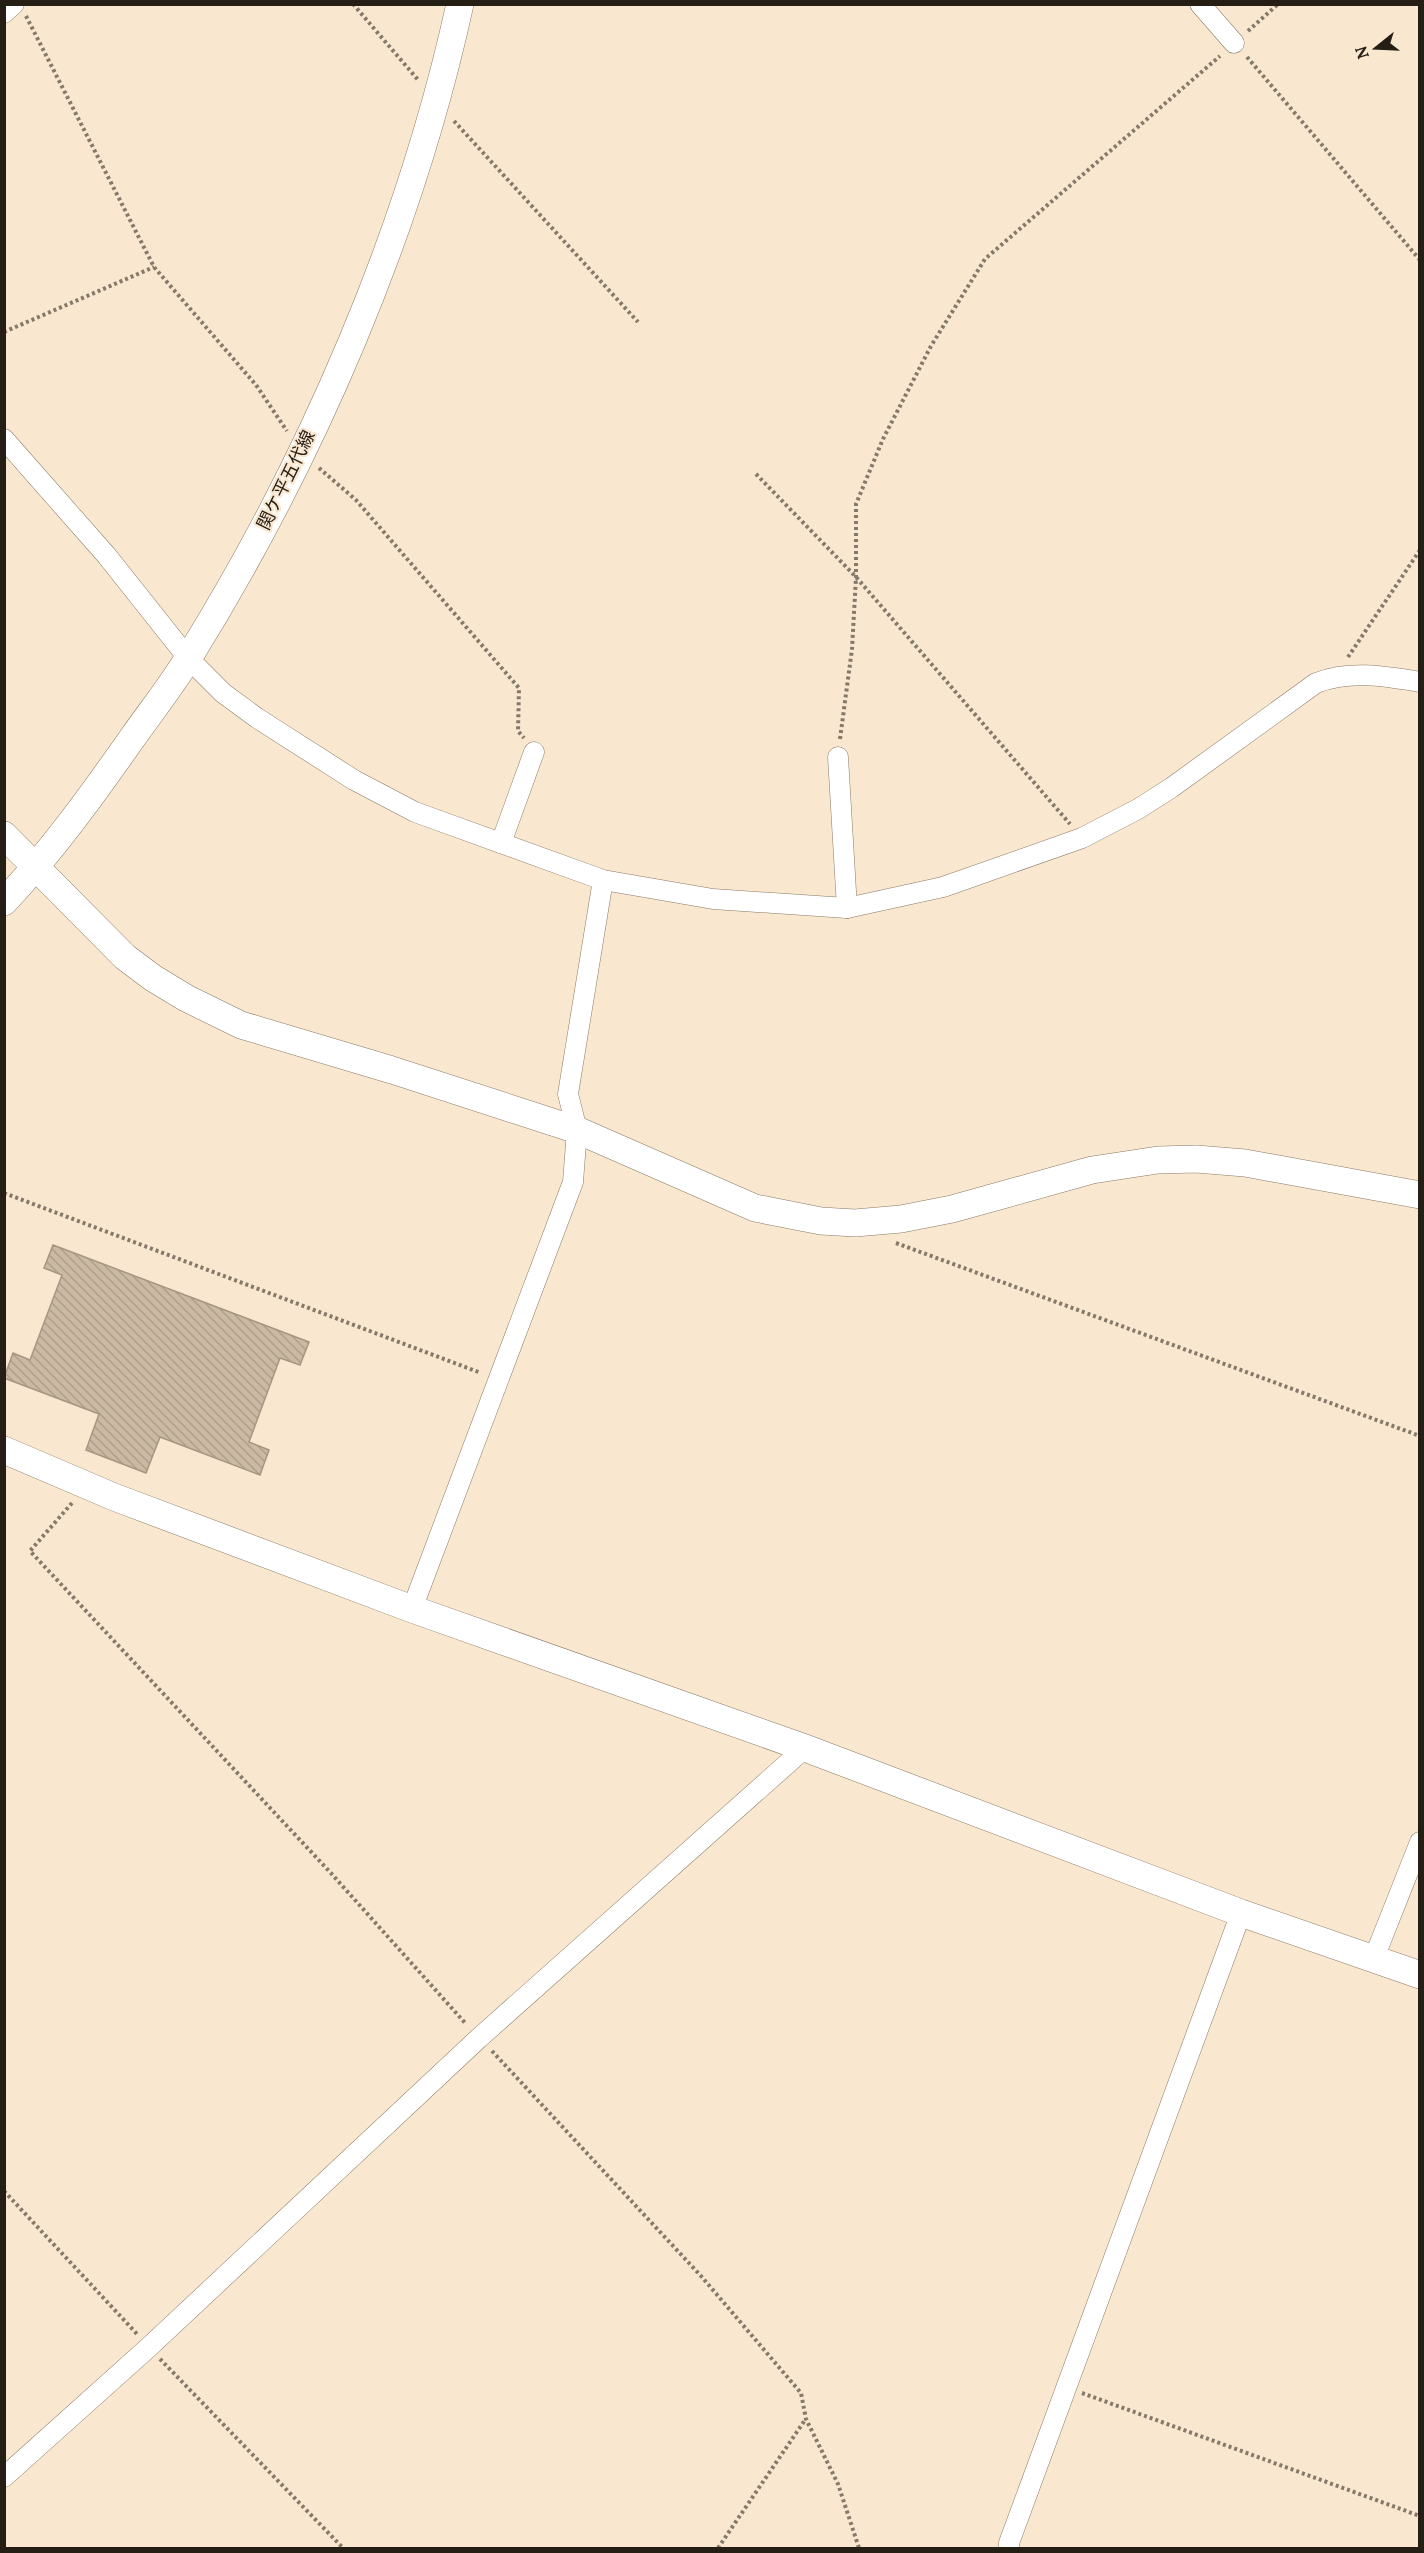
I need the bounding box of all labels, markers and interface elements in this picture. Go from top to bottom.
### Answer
north arrow [1346,18,1406,78]
text: N [1350,44,1373,62]
street label: 関ケ平五代線 [252,426,320,533]

